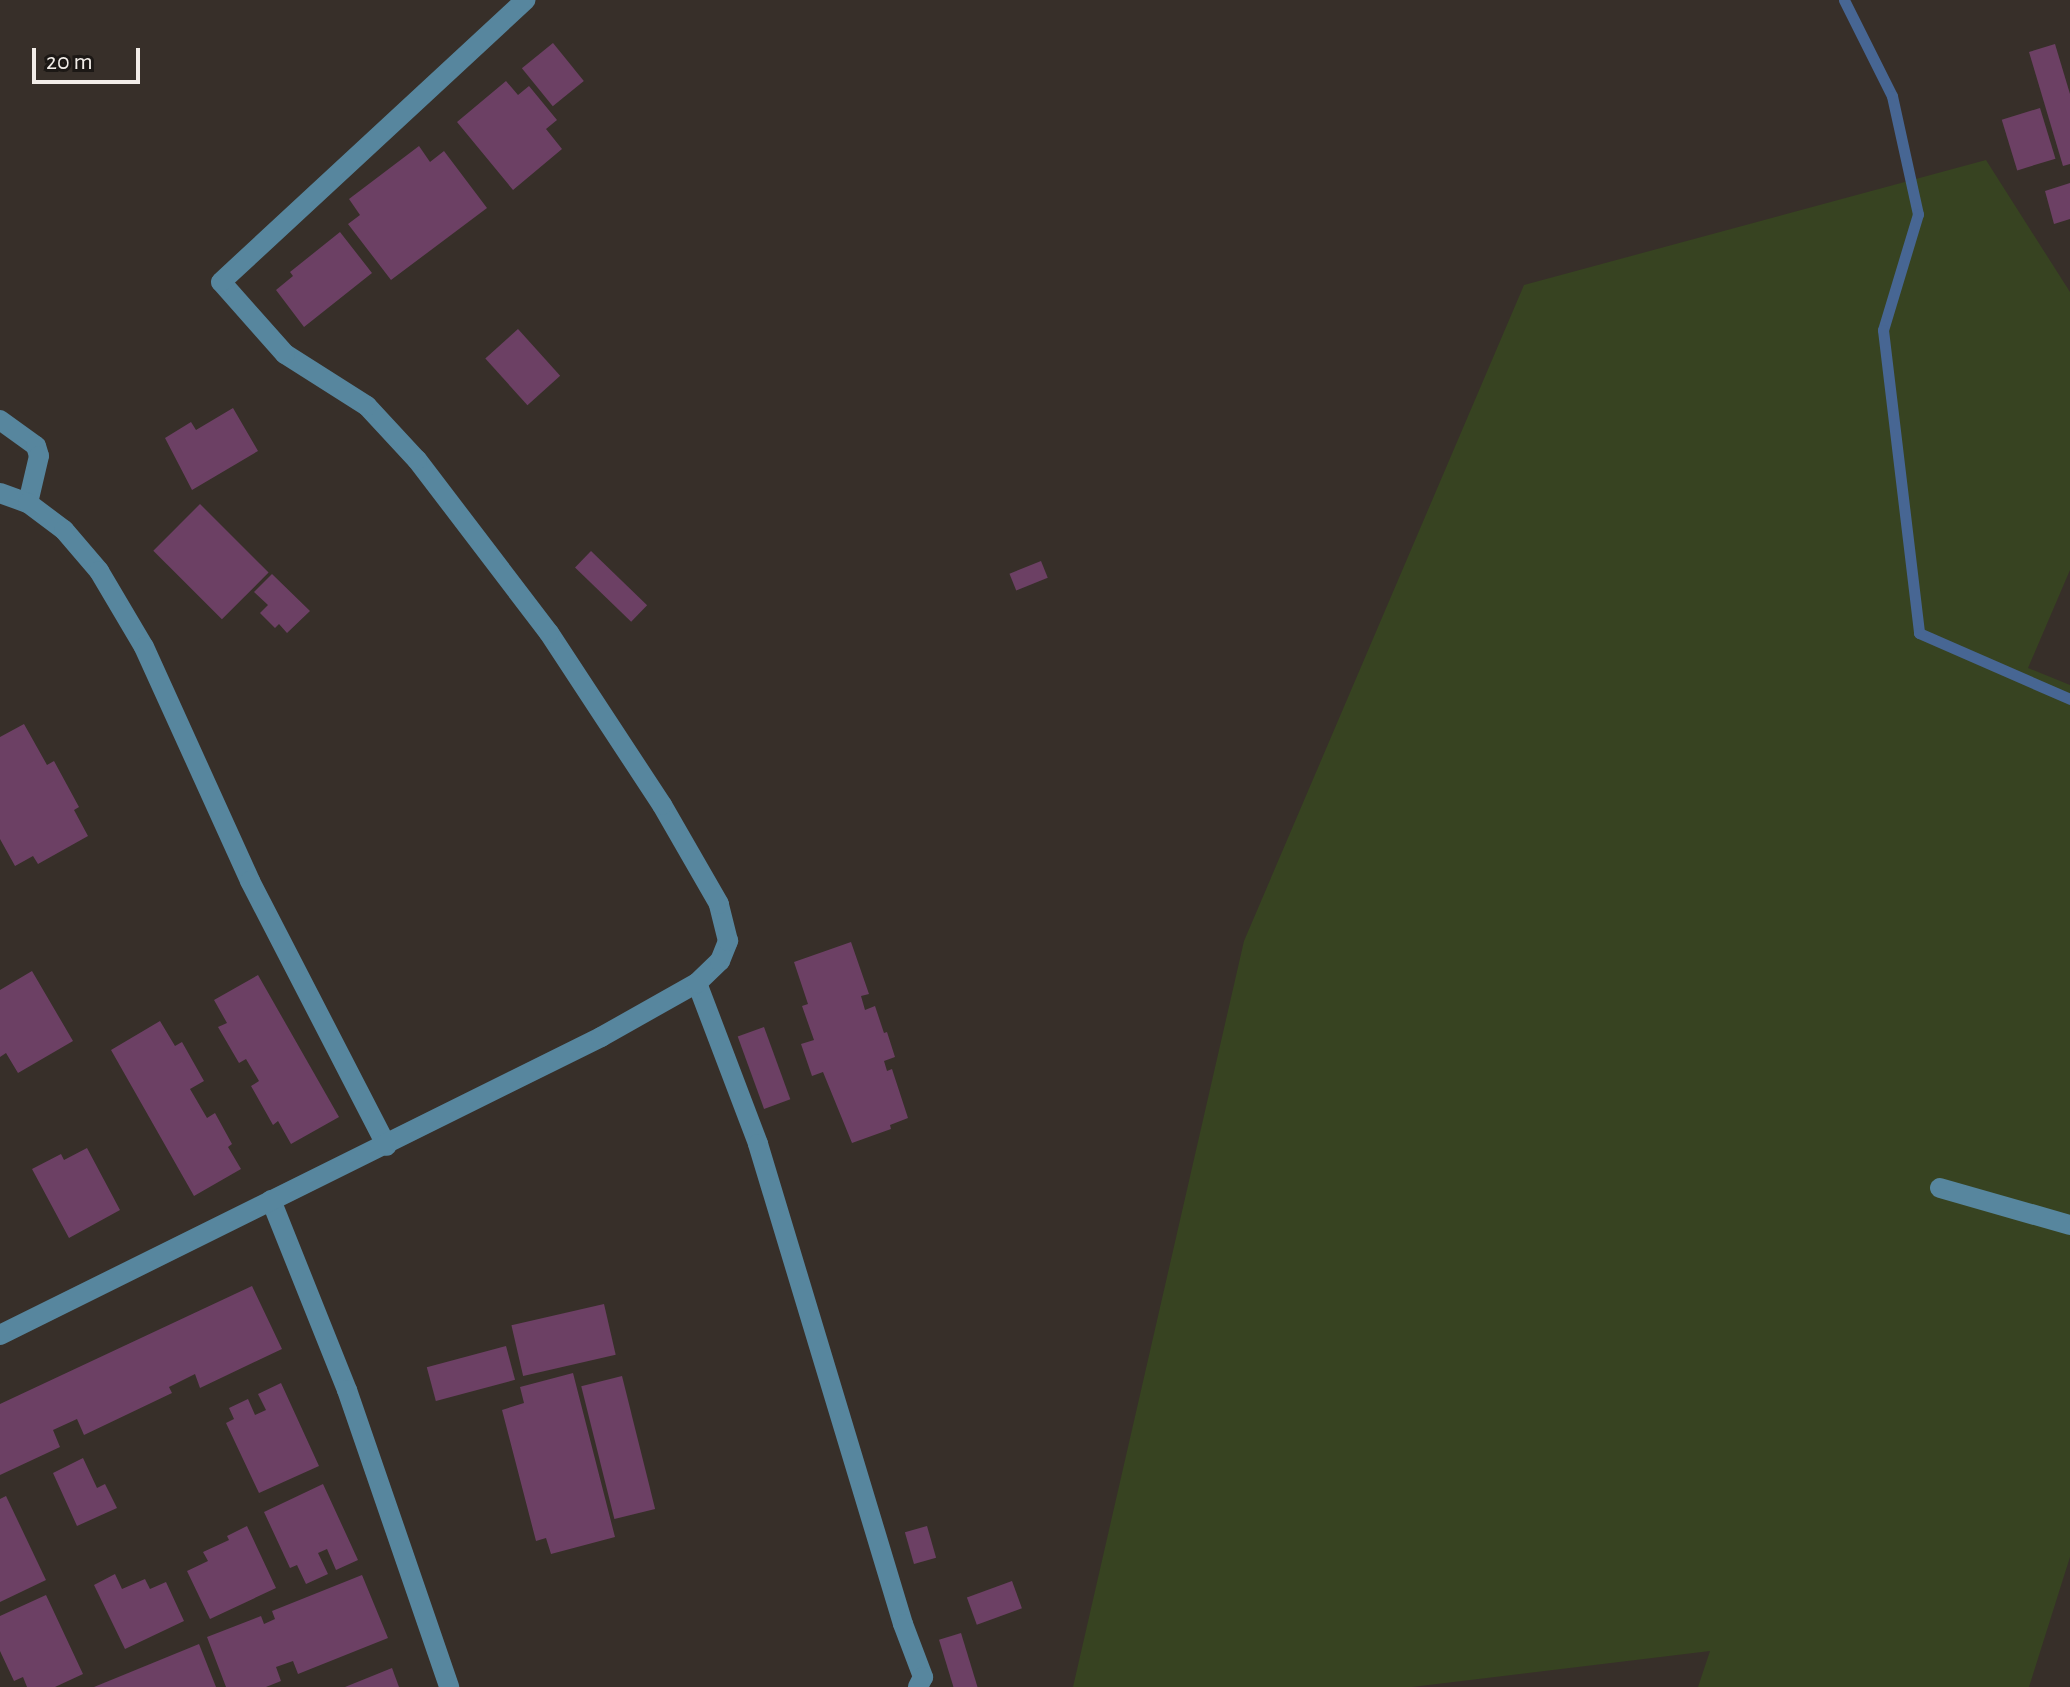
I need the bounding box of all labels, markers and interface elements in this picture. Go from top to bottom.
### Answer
scale bar [36,32,144,82]
text: 20 m [46,50,93,74]

